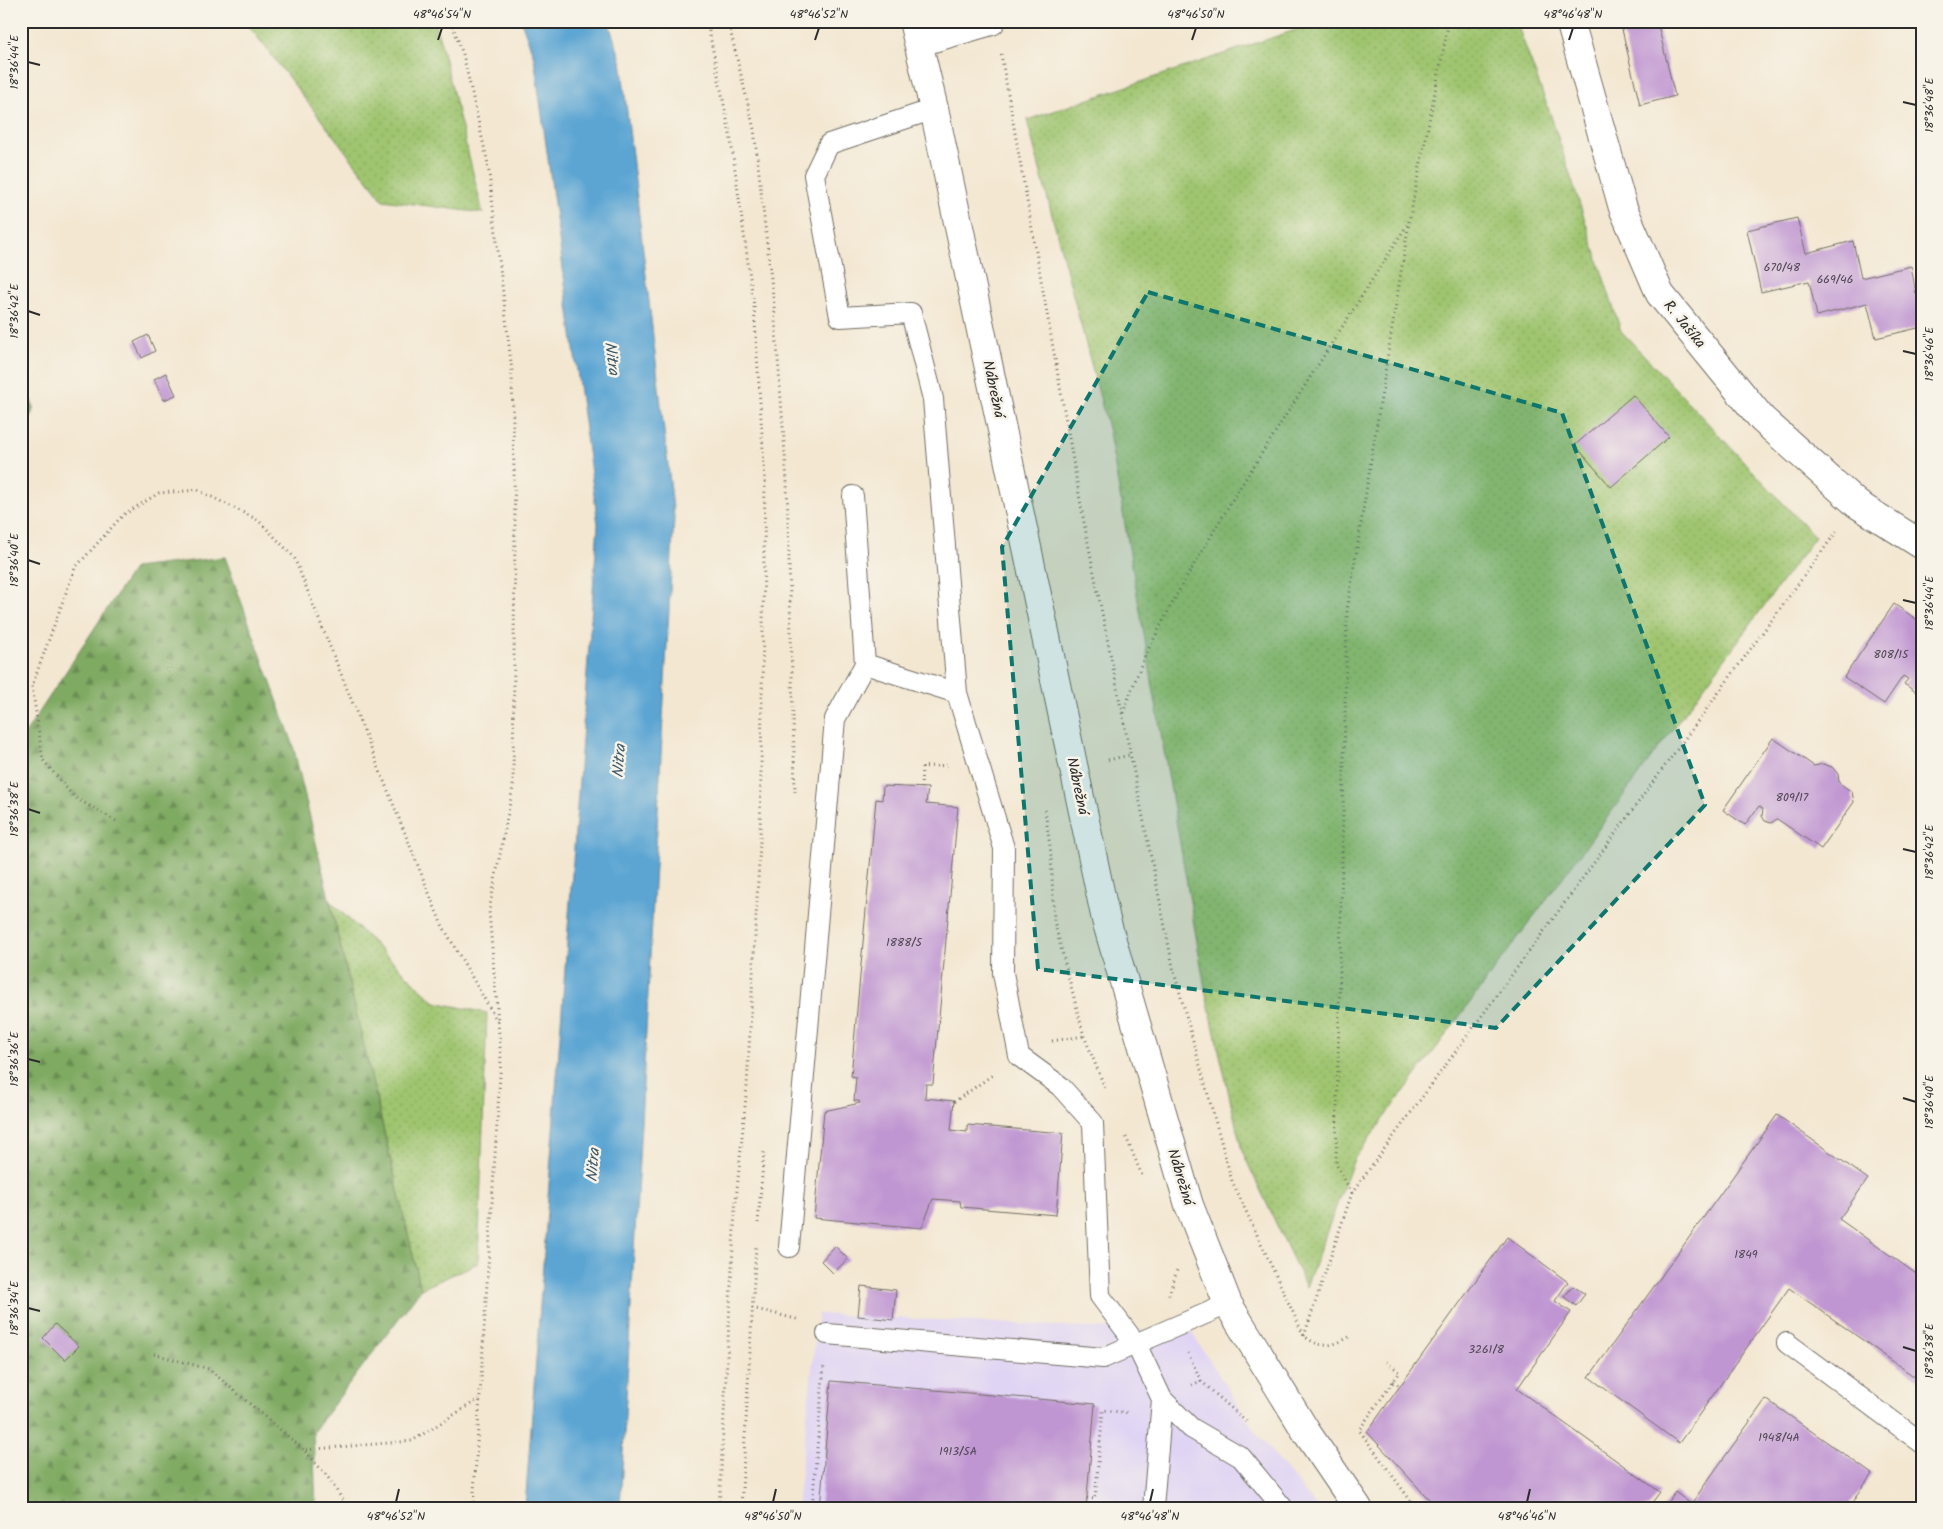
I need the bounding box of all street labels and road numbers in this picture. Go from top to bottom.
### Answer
street label: R. Jašíka [1657,295,1711,354]
street label: Nábrežná [975,358,1011,422]
street label: Nábrežná [1059,755,1095,819]
street label: Nábrežná [1160,1146,1201,1211]

